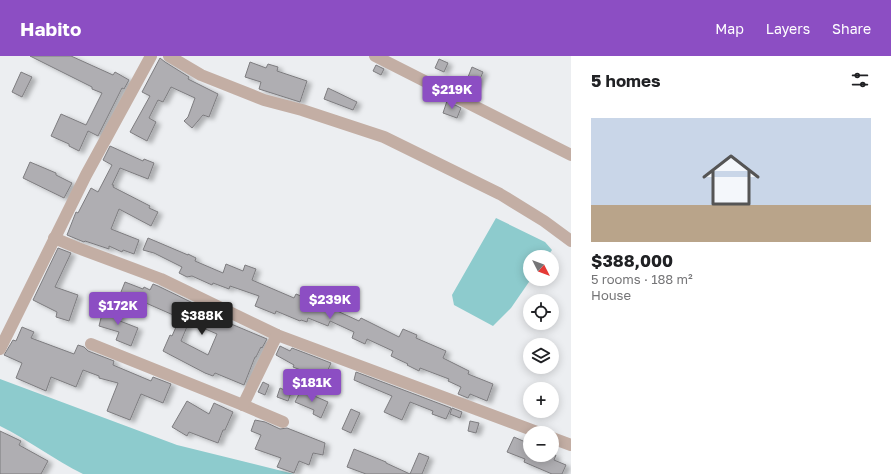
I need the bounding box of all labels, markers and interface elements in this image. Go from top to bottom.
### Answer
text: Habito [20,17,81,40]
text: Map [715,20,744,37]
text: Layers [766,20,810,37]
text: Share [832,20,871,37]
icon: filters [849,69,871,91]
text: 5 homes [591,70,661,91]
pin: $219K [424,76,480,110]
text: $219K [431,81,473,97]
icon: home [695,144,767,216]
north arrow [523,250,559,286]
map controls [523,250,559,462]
text: $388,000 [591,250,673,271]
text: 5 rooms · 188 m² [591,271,693,287]
pin: $239K [302,286,358,320]
text: House [591,287,631,303]
text: $239K [309,291,351,307]
pin: $172K [90,292,146,326]
button: locate [523,294,559,330]
text: $172K [98,297,138,313]
pin: $388K [174,302,230,336]
text: $388K [181,307,223,323]
button: layers [523,338,559,374]
pin: $181K [284,369,340,403]
text: $181K [292,374,332,390]
button: + [523,382,559,418]
button: − [523,426,559,462]

